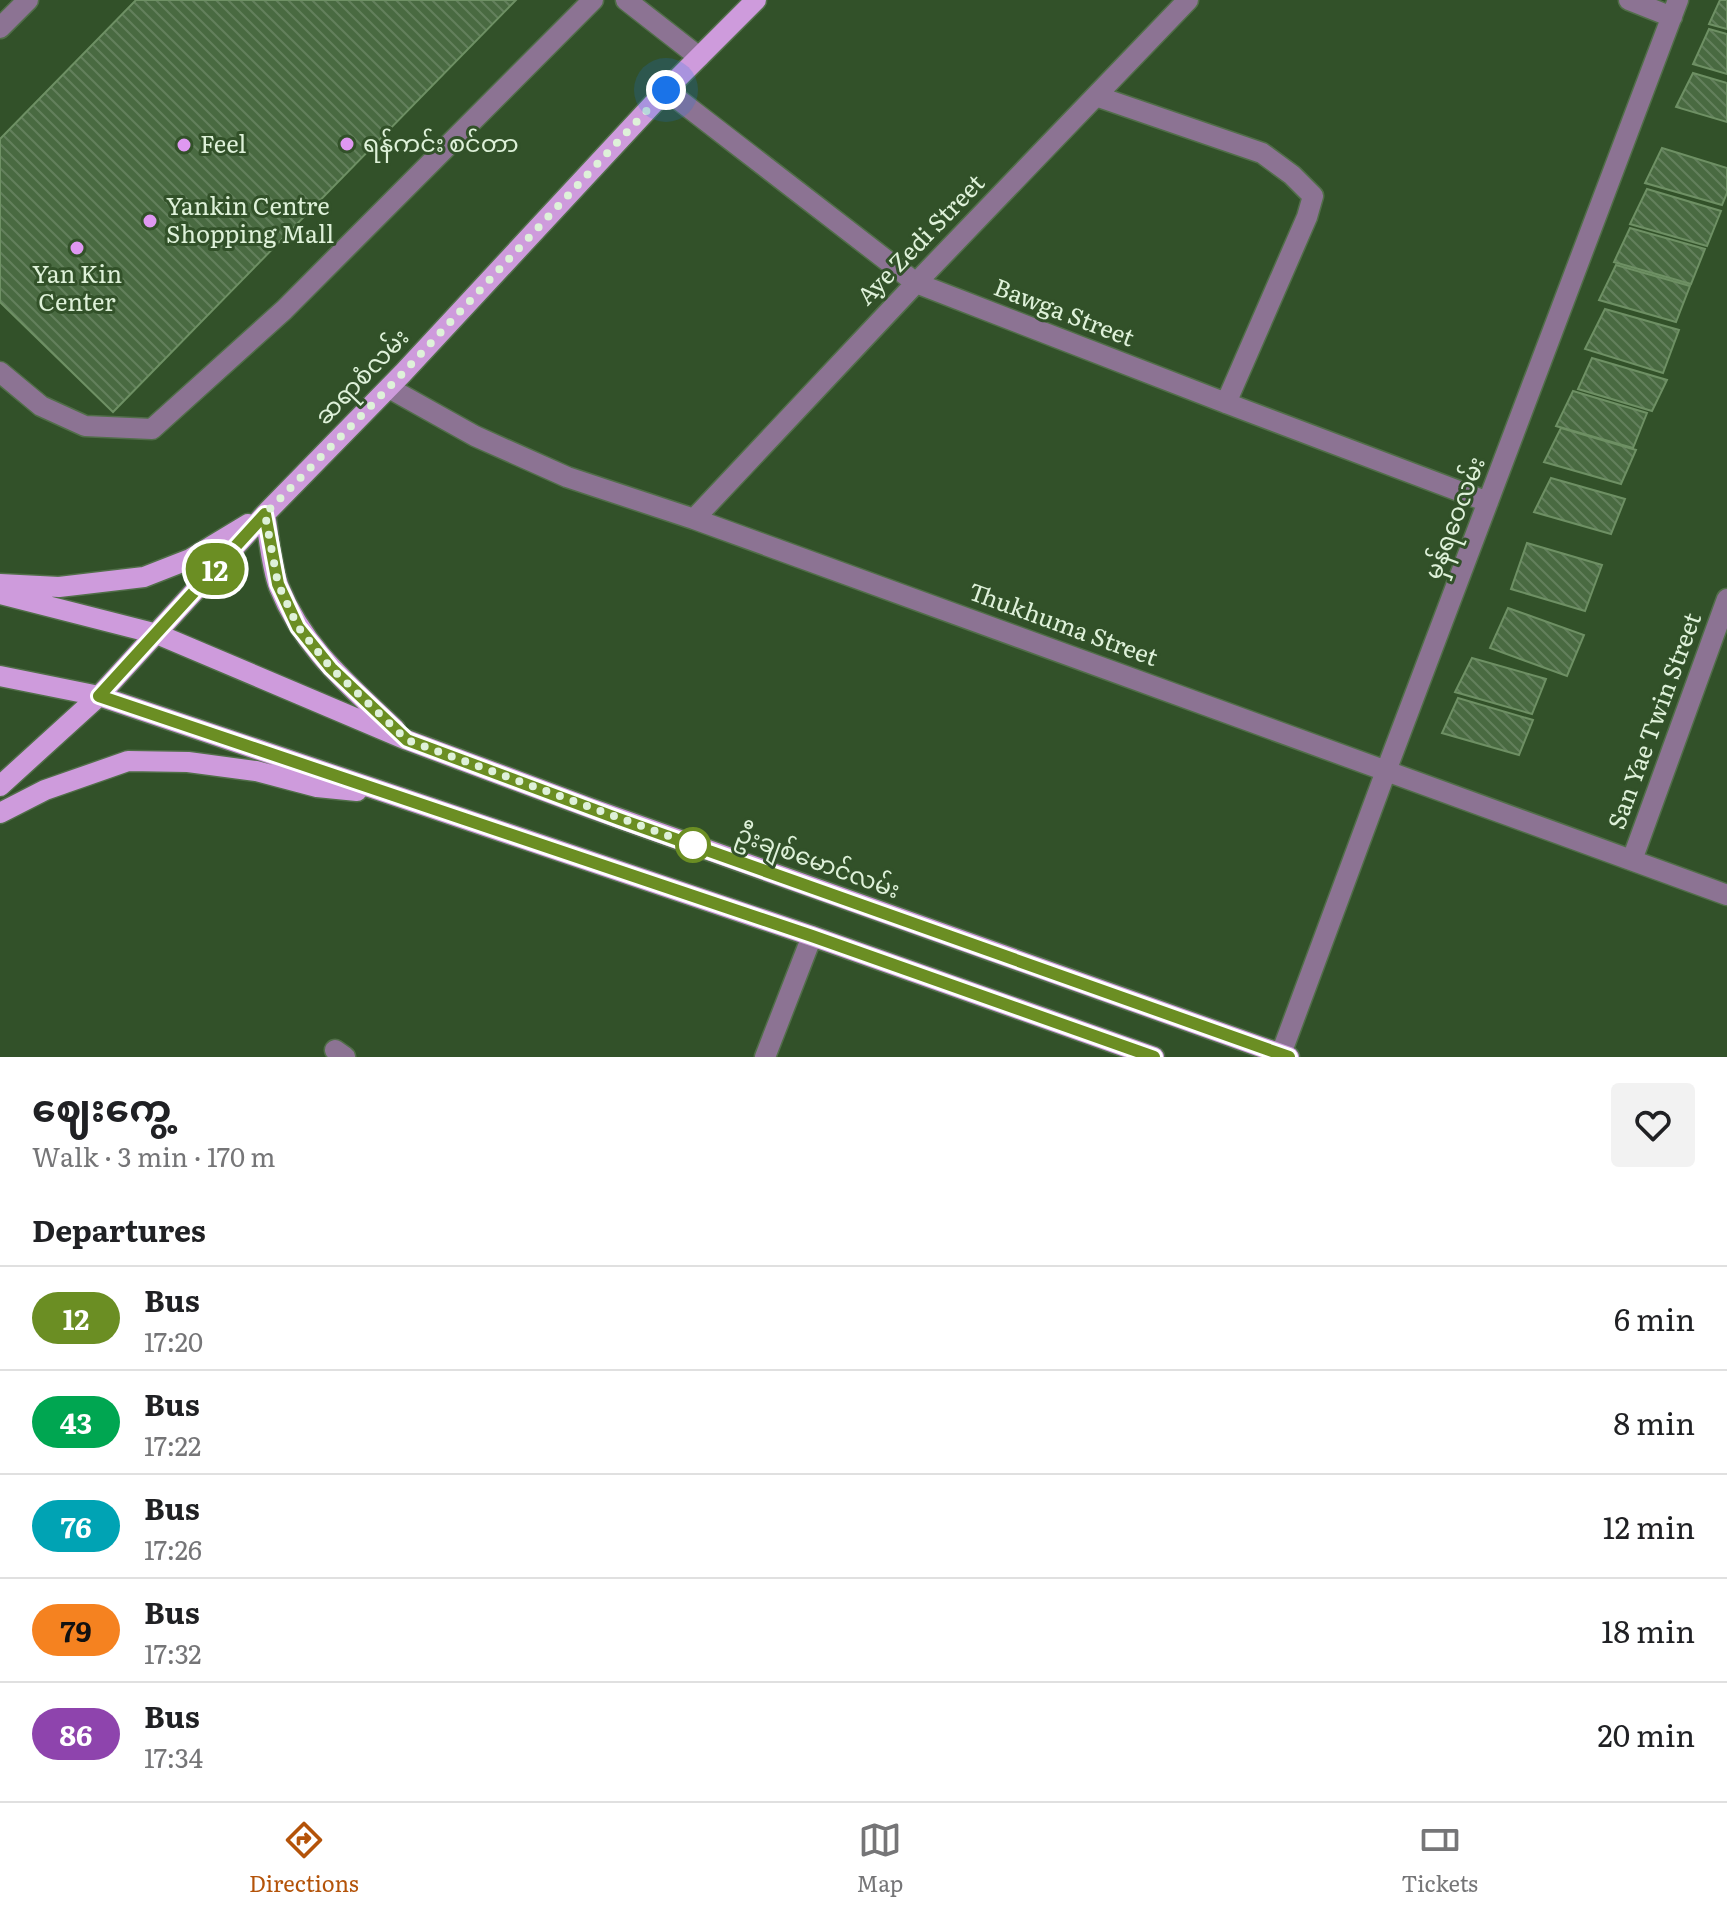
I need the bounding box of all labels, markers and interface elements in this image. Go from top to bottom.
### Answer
your location [646,70,686,110]
place label: ရန်ကင်း စင်တာ [363,124,519,163]
place label: Feel [200,125,246,160]
marker: ရန်ကင်း စင်တာ [338,135,356,153]
marker: Feel [175,136,193,154]
street label: Aye Zedi Street [847,165,991,312]
place label: Yankin Centre Shopping Mall [166,187,334,250]
marker: Yankin Centre Shopping Mall [141,212,159,230]
marker: Yan Kin Center [68,239,86,257]
place label: Yan Kin Center [32,255,122,318]
street label: Bawga Street [990,268,1140,354]
street label: ဆရာစံလမ်း [305,319,418,434]
street label: မှန်ရဝေလမ်း [1413,451,1496,585]
line badge: 12 [179,543,251,595]
text: 12 [202,548,228,590]
street label: Thukhuma Street [964,572,1164,673]
street label: San Yae Twin Street [1597,607,1708,833]
street label: ဦးချစ်မောင်လမ်း [731,814,906,909]
unlabelled marker [676,828,710,862]
text: ဈေးကွေ့ [32,1077,172,1134]
button: heart [1611,1083,1695,1167]
text: Walk · 3 min · 170 m [32,1136,276,1175]
text: Departures [32,1207,206,1251]
text: Bus [144,1277,200,1321]
text: 6 min [1614,1296,1695,1340]
text: 12 [63,1297,89,1339]
text: 17:20 [144,1321,203,1360]
text: Bus [144,1381,200,1425]
text: 8 min [1614,1400,1695,1444]
text: 43 [60,1401,92,1443]
text: 17:22 [144,1425,201,1464]
text: Bus [144,1485,200,1529]
text: 12 min [1603,1504,1695,1548]
text: 76 [60,1505,92,1547]
text: 17:26 [144,1529,202,1568]
text: Bus [144,1589,200,1633]
text: 18 min [1601,1608,1695,1652]
text: 79 [60,1609,92,1651]
text: 17:32 [144,1633,201,1672]
text: Bus [144,1693,200,1737]
text: 20 min [1598,1712,1695,1756]
text: 86 [60,1713,92,1755]
text: 17:34 [144,1737,203,1776]
tab: Directions [249,1818,359,1899]
tab: Map [857,1818,903,1899]
tab: Tickets [1401,1818,1478,1899]

